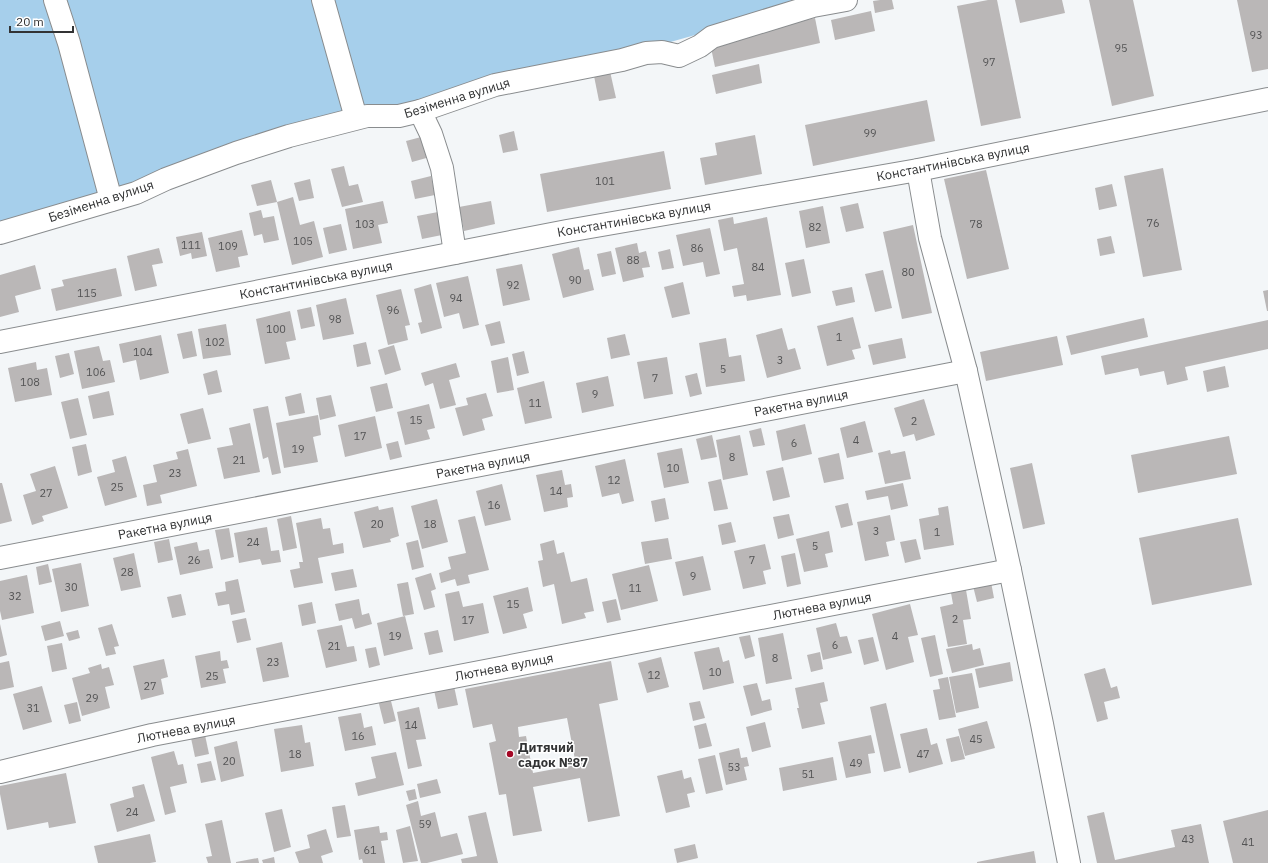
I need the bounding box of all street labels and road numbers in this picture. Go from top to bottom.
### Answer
street label: Безіменна вулиця [402,74,512,122]
street label: Константинівська вулиця [875,139,1031,185]
street label: Безіменна вулиця [46,176,156,226]
street label: Константинівська вулиця [556,197,712,241]
street label: Константинівська вулиця [238,257,394,303]
street label: Ракетна вулиця [752,386,850,420]
street label: Ракетна вулиця [434,448,532,482]
street label: Ракетна вулиця [116,509,214,543]
street label: Лютнева вулиця [771,588,873,624]
street label: Лютнева вулиця [453,649,555,685]
street label: Лютнева вулиця [135,711,237,747]

